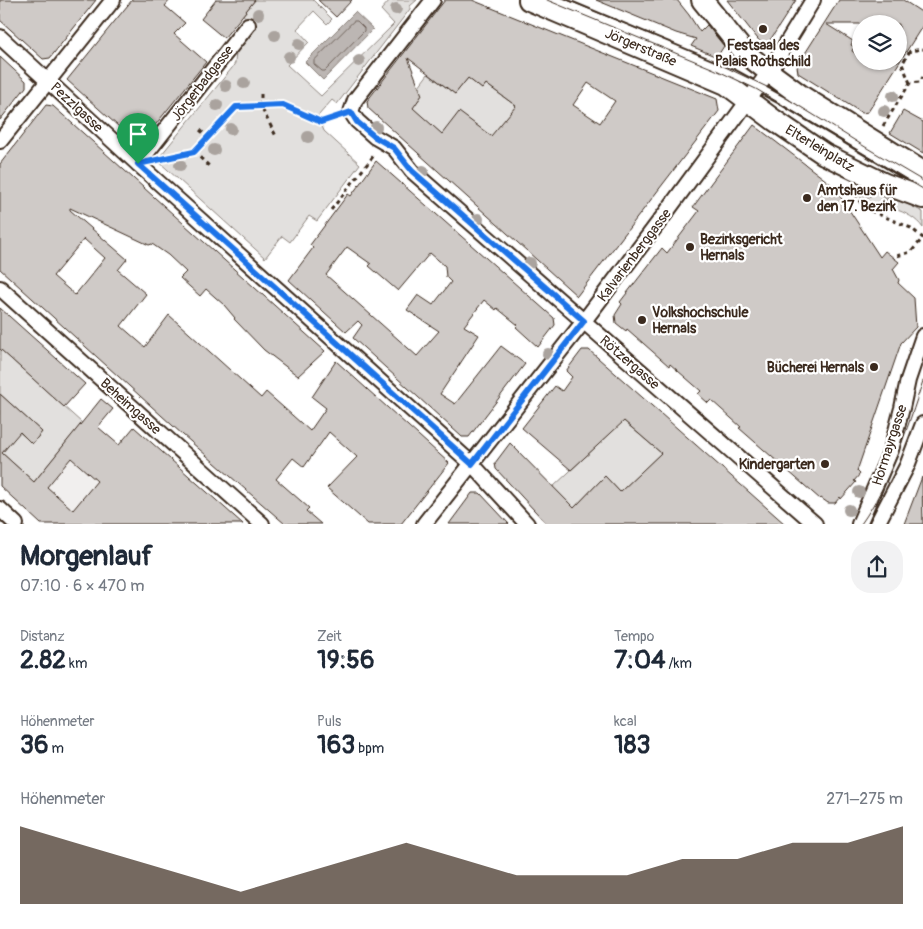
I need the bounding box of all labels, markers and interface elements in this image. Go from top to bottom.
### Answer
map controls [852,15,907,70]
button: layers [852,15,907,70]
marker: Festsaal des Palais Rothschild [757,23,769,35]
street label: Jörgerstraße [602,25,679,70]
place label: Festsaal des Palais Rothschild [715,37,811,70]
street label: Jörgerbadgasse [168,42,237,125]
street label: Pezzlgasse [47,79,106,136]
pin [117,113,159,164]
icon: arrive [124,120,152,148]
street label: Elterleinplatz [782,121,857,176]
place label: Amtshaus für den 17. Bezirk [817,182,898,215]
marker: Amtshaus für den 17. Bezirk [801,192,813,204]
street label: Kalvarienberggasse [594,205,675,305]
place label: Bezirksgericht Hernals [700,231,783,264]
marker: Bezirksgericht Hernals [684,241,696,253]
place label: Volkshochschule Hernals [652,304,749,337]
marker: Volkshochschule Hernals [636,314,648,326]
street label: Rötzergasse [596,332,663,393]
place label: Bücherei Hernals [767,359,865,376]
marker: Bücherei Hernals [868,361,880,373]
street label: Beheimgasse [97,375,165,438]
street label: Hormayrgasse [868,402,911,488]
place label: Kindergarten [739,456,815,473]
marker: Kindergarten [819,458,831,470]
text: Morgenlauf [20,539,153,574]
button: share [851,541,903,593]
text: 07:10 · 6 × 470 m [20,576,144,596]
text: Distanz [20,628,64,645]
text: Zeit [317,628,342,645]
text: Tempo [614,628,654,645]
text: 2.82 [20,645,66,676]
text: 19:56 [317,645,374,676]
text: 7:04 [614,645,665,676]
text: km [66,655,87,672]
text: /km [665,655,692,672]
text: Höhenmeter [20,713,95,730]
text: Puls [317,713,341,730]
text: kcal [614,713,637,730]
text: 36 [20,730,49,761]
text: 163 [317,730,355,761]
text: 183 [614,730,650,761]
text: m [49,740,64,757]
text: bpm [355,740,384,757]
text: Höhenmeter [20,789,105,809]
text: 271–275 m [826,789,903,809]

